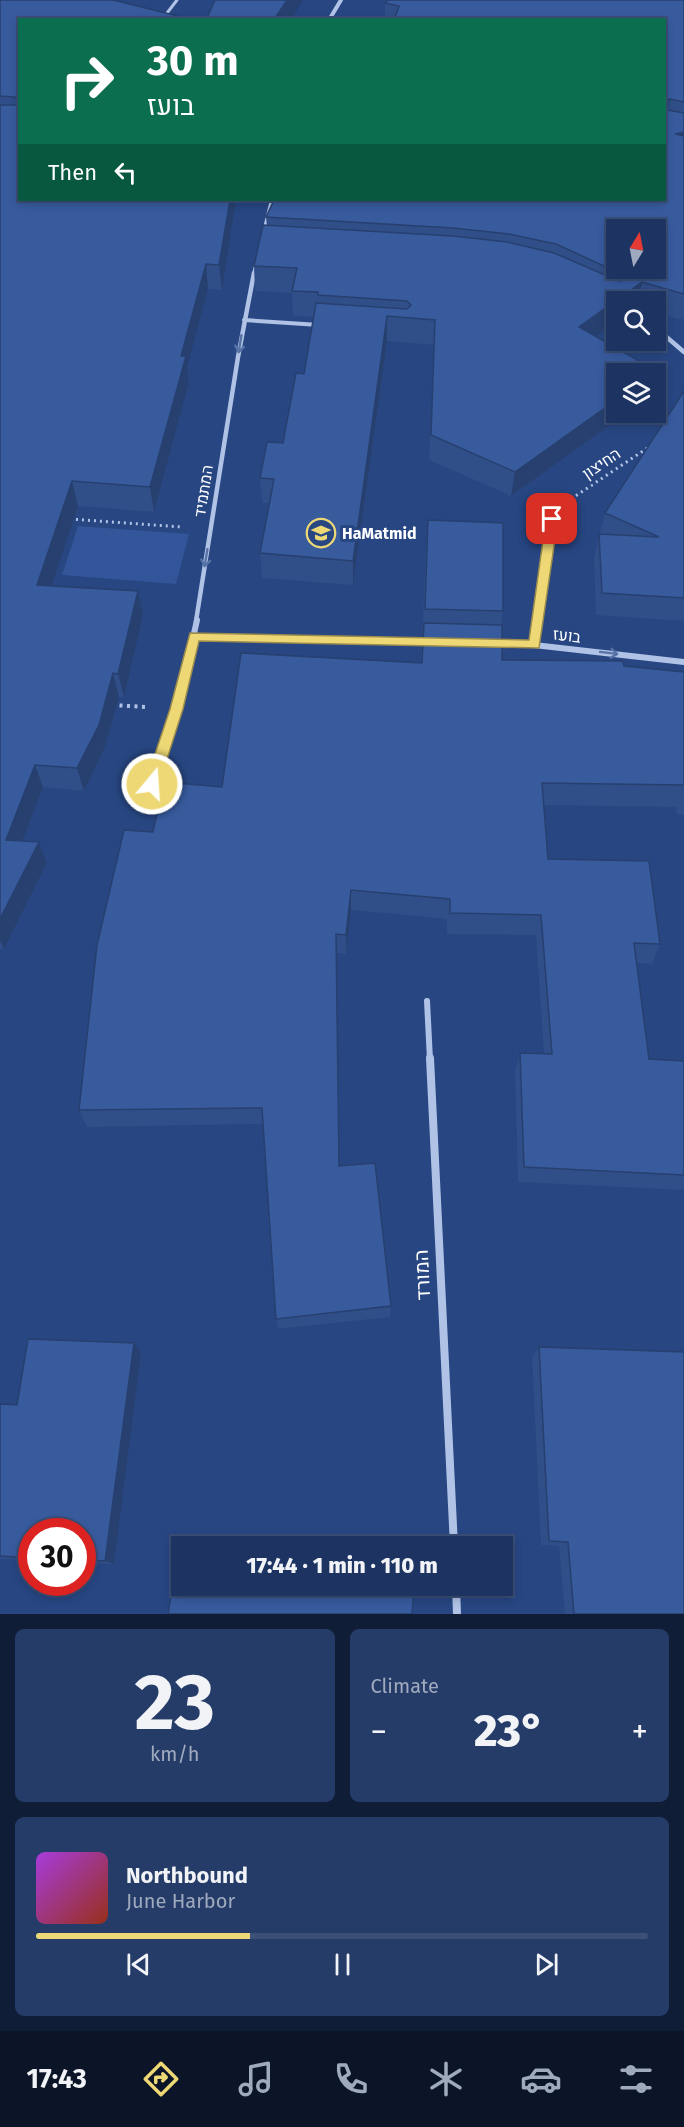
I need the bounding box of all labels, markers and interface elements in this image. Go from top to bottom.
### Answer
text: 30 m [147,36,239,86]
icon: right [48,42,126,120]
text: בועז [147,90,194,122]
icon: left [109,156,142,189]
text: Then [48,159,97,186]
north arrow [606,219,666,279]
map controls [606,219,666,423]
button: search [606,291,666,351]
one-way arrow [234,334,245,354]
button: layers [606,363,666,423]
street label: החיצון [579,444,624,483]
street label: המתמיד [190,463,217,519]
pin [526,493,577,544]
icon: arrive [535,502,568,535]
school or university icon: HaMatmid [305,517,337,549]
place label: HaMatmid [342,524,417,543]
one-way arrow [201,547,212,567]
street label: בועז [552,624,583,647]
one-way arrow [599,648,619,659]
position arrow [120,752,184,816]
street label: המורד [409,1249,435,1301]
speed limit sign: 30 [18,1518,96,1596]
text: 17:44 · 1 min · 110 m [246,1552,438,1579]
text: 23 [135,1656,215,1750]
text: Climate [371,1674,439,1698]
text: 23° [474,1704,544,1758]
text: − [371,1712,387,1752]
text: + [632,1712,648,1752]
text: km/h [150,1742,200,1766]
text: Northbound [126,1862,248,1889]
text: June Harbor [126,1889,235,1913]
icon: previous [122,1948,155,1981]
icon: pause [326,1948,359,1981]
icon: next [530,1948,563,1981]
icon: directions [140,2058,182,2100]
icon: music [235,2058,277,2100]
icon: phone [330,2058,372,2100]
icon: climate [425,2058,467,2100]
icon: car [520,2058,562,2100]
icon: filters [615,2058,657,2100]
text: 17:43 [27,2063,87,2095]

